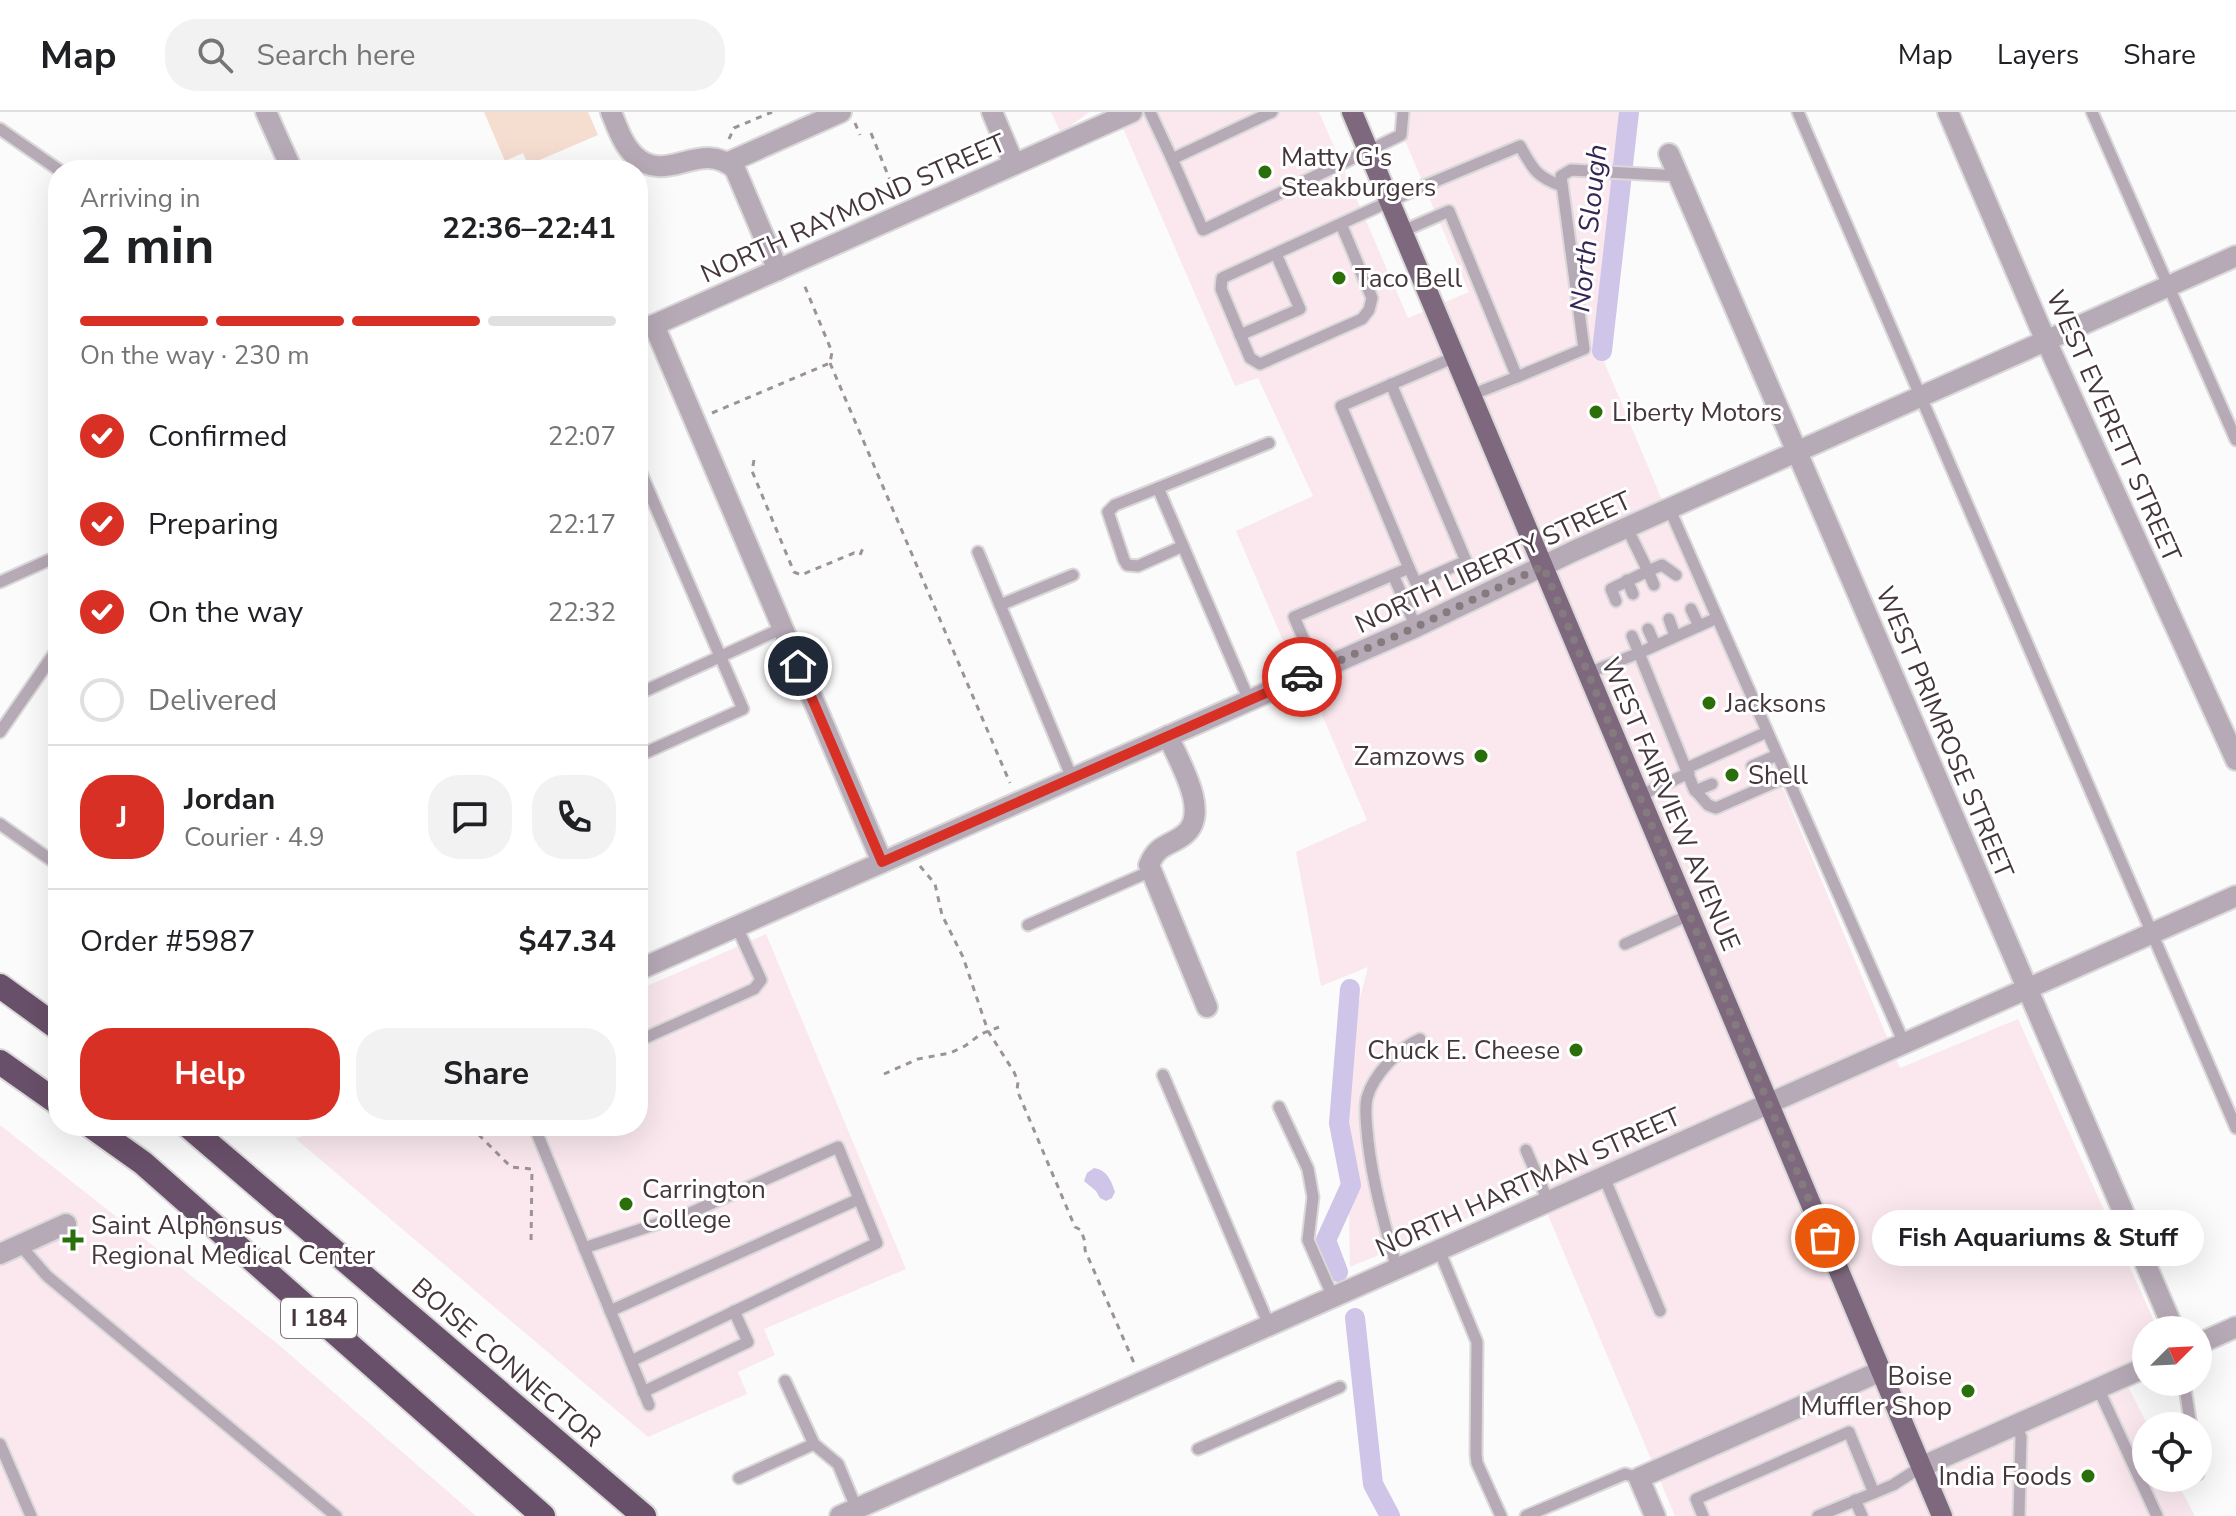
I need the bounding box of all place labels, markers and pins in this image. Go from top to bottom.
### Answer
place label: Matty G's Steakburgers [1281,140,1436,205]
marker: Matty G's Steakburgers [1256,163,1274,181]
place label: Taco Bell [1355,261,1462,296]
marker: Taco Bell [1330,269,1348,287]
place label: Liberty Motors [1612,395,1782,430]
marker: Liberty Motors [1587,403,1605,421]
pin [764,632,832,700]
place label: Jacksons [1724,686,1826,721]
marker: Jacksons [1700,694,1718,712]
place label: Zamzows [1354,739,1465,774]
marker: Zamzows [1472,747,1490,765]
place label: Shell [1748,758,1808,793]
marker: Shell [1723,766,1741,784]
place label: Chuck E. Cheese [1367,1033,1560,1068]
marker: Chuck E. Cheese [1567,1041,1585,1059]
place label: Carrington College [642,1172,766,1237]
marker: Carrington College [617,1195,635,1213]
pin [1791,1204,1859,1272]
place label: Saint Alphonsus Regional Medical Center [91,1208,376,1273]
callout: Fish Aquariums & Stuff [1873,1210,2205,1266]
marker: Saint Alphonsus Regional Medical Center [62,1229,84,1251]
place label: Boise Muffler Shop [1801,1359,1952,1424]
marker: Boise Muffler Shop [1959,1382,1977,1400]
place label: India Foods [1939,1459,2072,1494]
marker: India Foods [2079,1467,2097,1485]

